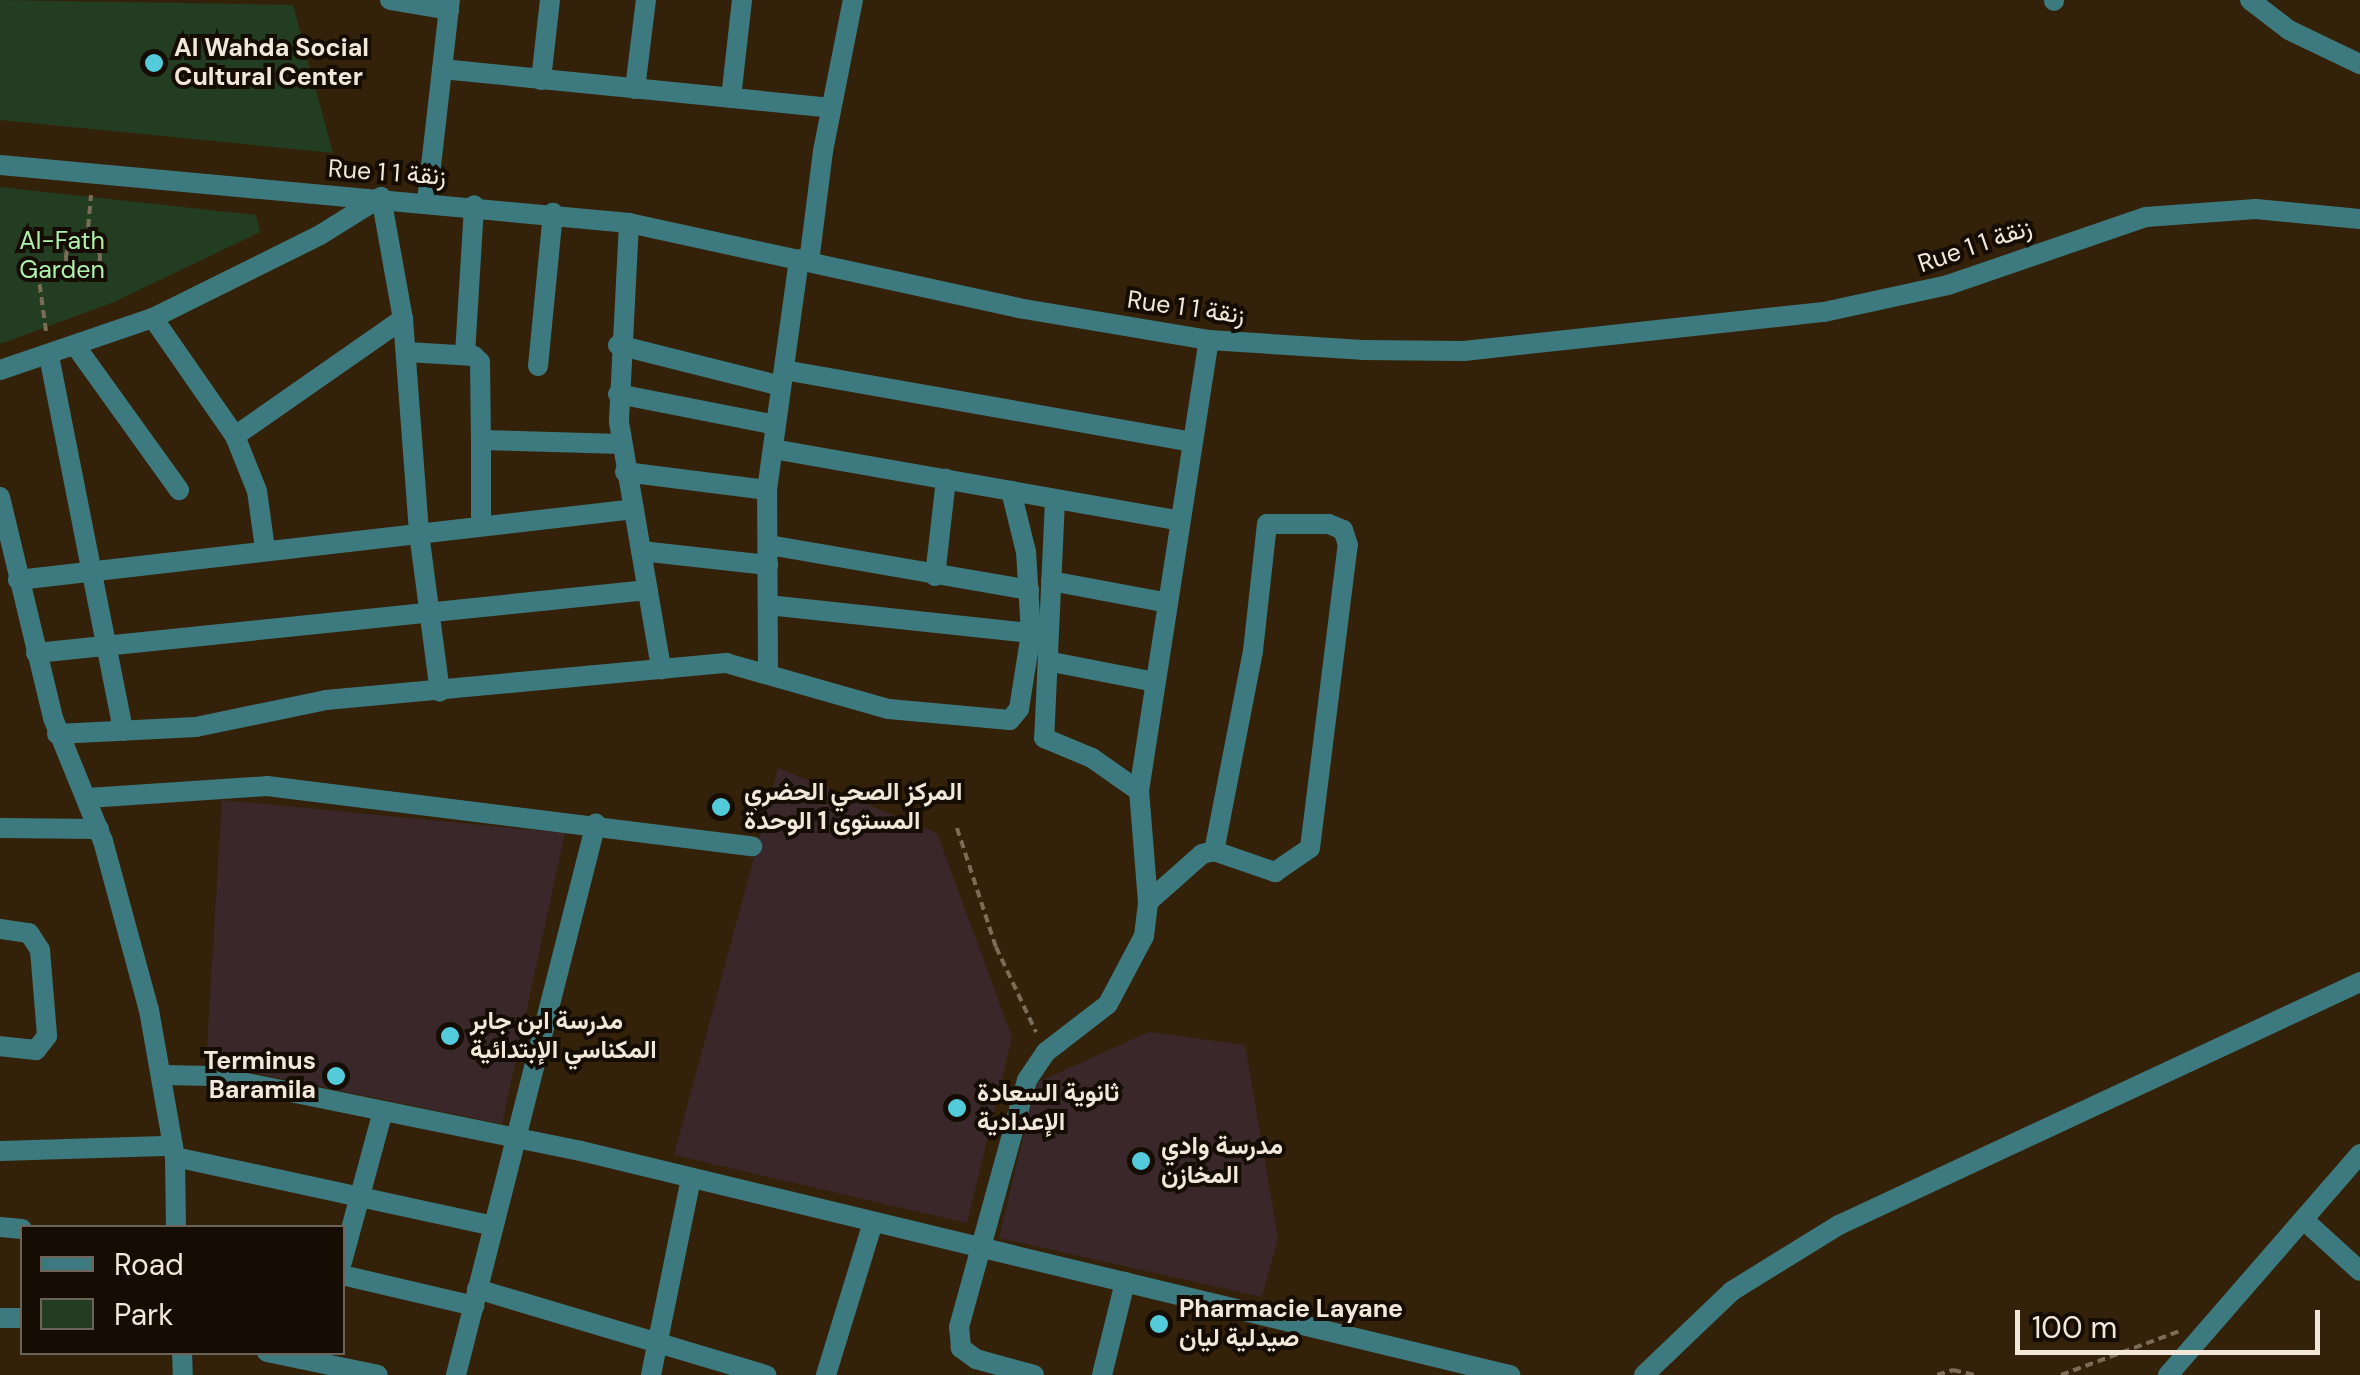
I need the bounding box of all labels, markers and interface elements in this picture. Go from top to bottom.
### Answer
place label: Al Wahda Social Cultural Center [174,34,369,93]
marker: Al Wahda Social Cultural Center [143,52,165,74]
street label: Rue 1 زنقة 1 [327,154,447,192]
street label: Rue 1 زنقة 1 [1914,213,2036,279]
park label: Al-Fath Garden [19,227,105,286]
street label: Rue 1 زنقة 1 [1125,285,1247,331]
place label: المركز الصحي الحضري المستوى 1 الوحدة [744,778,962,837]
marker: المركز الصحي الحضري المستوى 1 الوحدة [708,794,734,820]
place label: مدرسة ابن جابر المكناسي الإبتدائية [470,1007,657,1066]
marker: مدرسة ابن جابر المكناسي الإبتدائية [439,1025,461,1047]
place label: Terminus Baramila [204,1047,316,1106]
marker: Terminus Baramila [325,1065,347,1087]
place label: ثانوية السعادة الإعدادية [977,1079,1119,1138]
marker: ثانوية السعادة الإعدادية [946,1097,968,1119]
place label: مدرسة وادي المخازن [1161,1132,1283,1191]
marker: مدرسة وادي المخازن [1130,1150,1152,1172]
legend [20,1225,345,1355]
text: Road [114,1245,184,1284]
scale bar [2020,1290,2325,1352]
text: Park [114,1295,173,1334]
place label: Pharmacie Layane صيدلية ليان [1179,1295,1403,1354]
text: 100 m [2032,1308,2117,1347]
marker: Pharmacie Layane صيدلية ليان [1148,1313,1170,1335]

